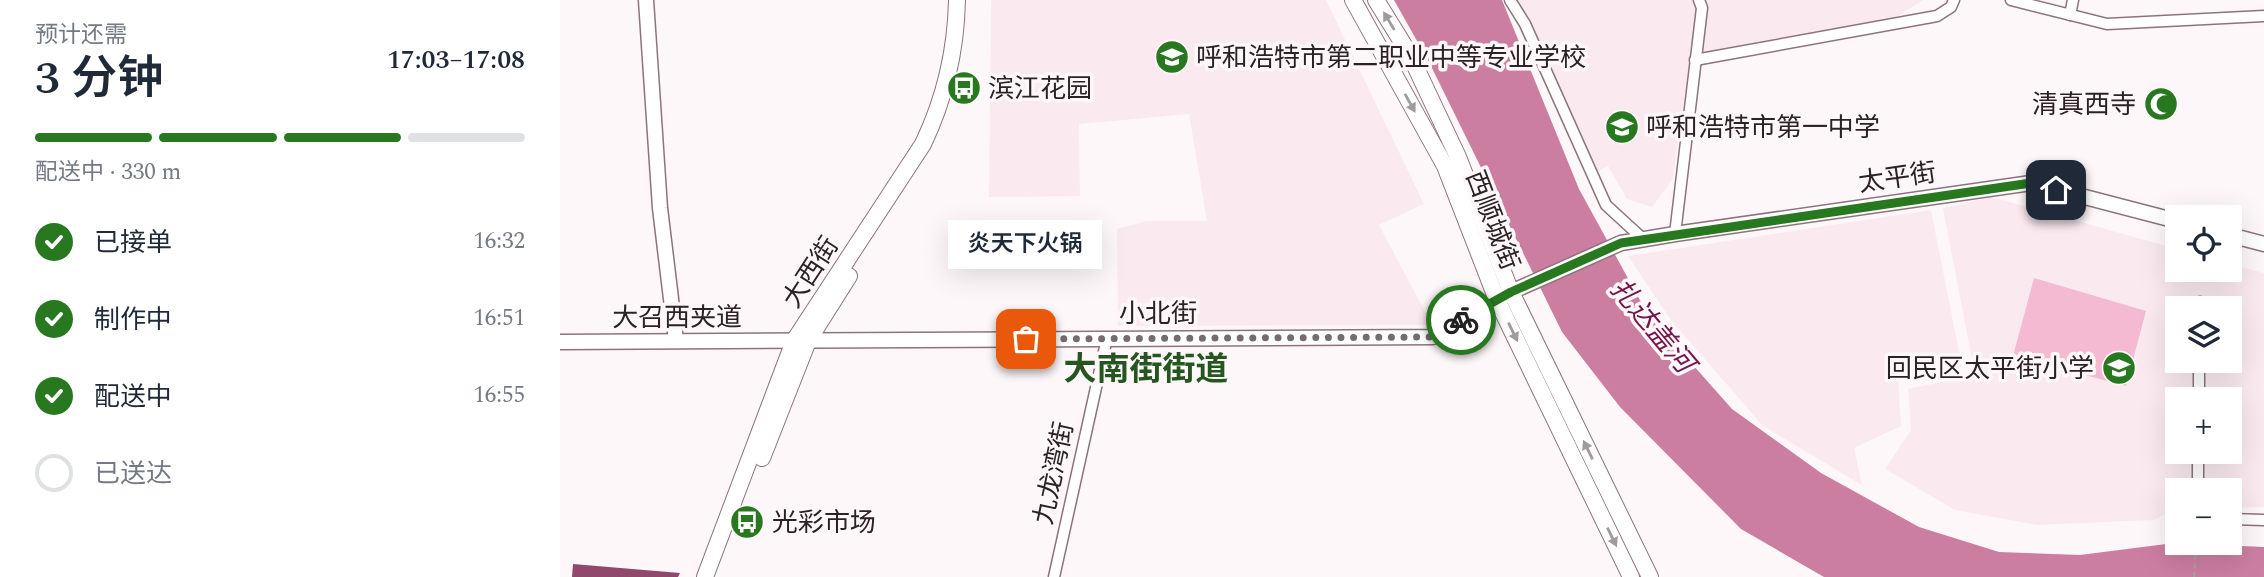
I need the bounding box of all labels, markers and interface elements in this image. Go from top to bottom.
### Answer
one-way arrow [1383,12,1396,31]
text: 预计还需 [35,18,127,53]
school or university icon: 呼和浩特市第二职业中等专业学校 [1153,38,1191,76]
place label: 呼和浩特市第二职业中等专业学校 [1196,38,1586,78]
text: 17:03–17:08 [387,40,525,80]
text: 3 分钟 [35,44,163,114]
bus stop icon: 滨江花园 [945,69,983,107]
place label: 滨江花园 [988,69,1092,109]
place label: 清真西寺 [2032,85,2136,125]
mosque icon: 清真西寺 [2142,85,2180,123]
one-way arrow [1404,93,1416,112]
school or university icon: 呼和浩特市第一中学 [1603,108,1641,146]
place label: 呼和浩特市第一中学 [1646,108,1880,148]
street label: 太平街 [1856,153,1939,203]
text: 配送中 · 330 m [35,155,181,190]
pin [2026,160,2086,220]
street label: 西顺城街 [1455,165,1529,276]
icon: home [2037,171,2075,209]
map controls [2165,205,2242,555]
button: locate [2165,205,2242,282]
callout: 炎天下火锅 [949,220,1103,269]
icon: check [35,223,73,261]
text: 已接单 [94,223,172,263]
text: 16:32 [473,224,525,259]
text: 炎天下火锅 [968,227,1083,262]
street label: 大西街 [773,229,849,316]
water label: 扎达盖河 [1599,269,1708,387]
courier [1426,285,1496,355]
street label: 小北街 [1119,294,1197,334]
button: layers [2165,296,2242,373]
street label: 大召西夹道 [612,298,742,338]
icon: check [35,300,73,338]
text: 制作中 [94,300,172,340]
text: 16:51 [473,301,525,336]
icon: bike [1442,301,1480,339]
pin [996,309,1056,369]
icon: bag [1007,320,1045,358]
one-way arrow [1507,322,1519,342]
district label: 大南街街道 [1064,345,1229,395]
place label: 回民区太平街小学 [1886,349,2094,389]
school or university icon: 回民区太平街小学 [2100,349,2138,387]
icon: check [35,377,73,415]
text: 配送中 [94,377,172,417]
text: 16:55 [473,378,525,413]
button: + [2165,387,2242,464]
street label: 九龙湾街 [1024,418,1084,528]
one-way arrow [1582,440,1594,460]
text: 已送达 [94,454,172,494]
button: − [2165,478,2242,555]
bus stop icon: 光彩市场 [728,503,766,541]
place label: 光彩市场 [772,503,876,543]
one-way arrow [1606,527,1617,547]

